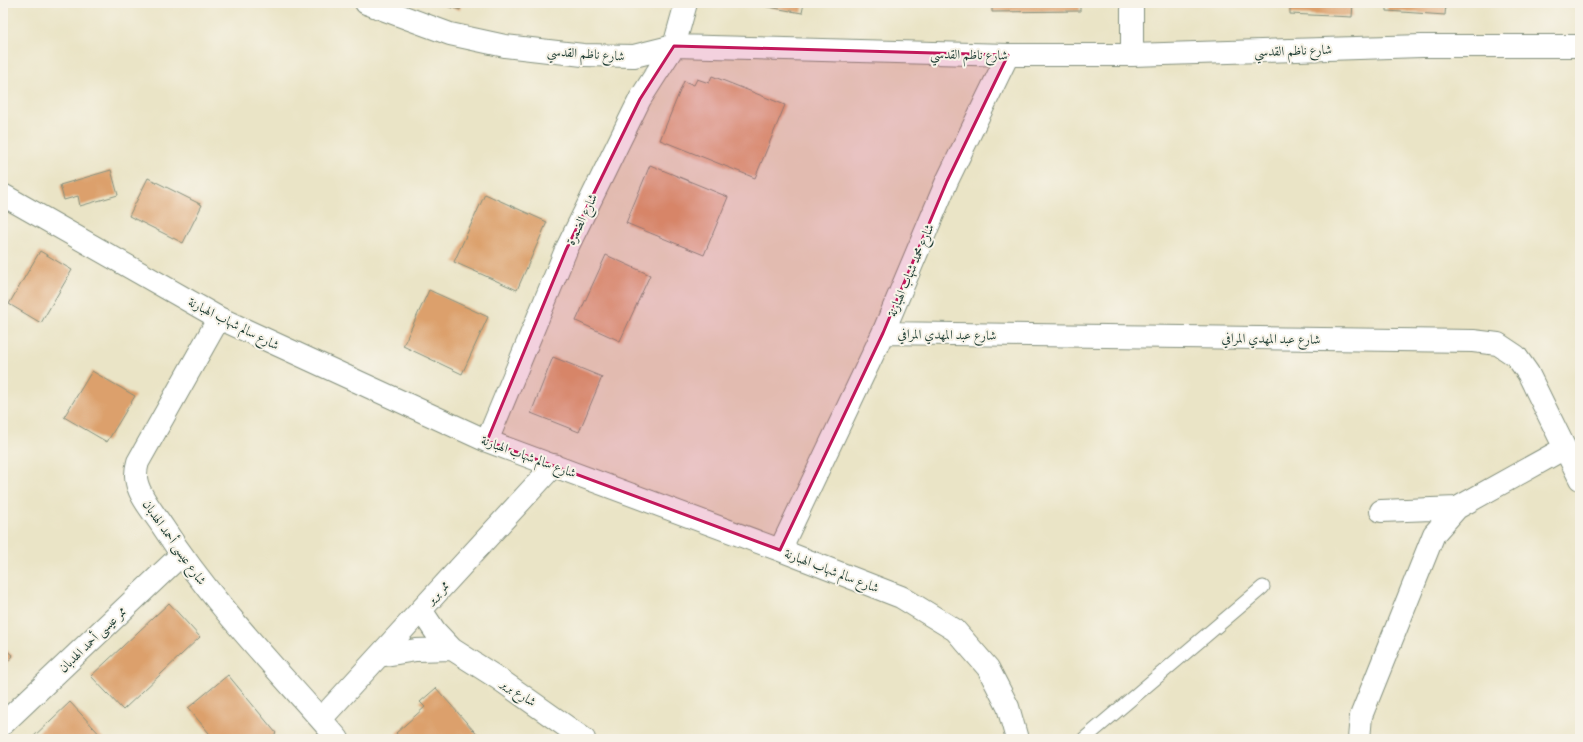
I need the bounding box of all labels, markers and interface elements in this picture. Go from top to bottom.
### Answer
street label: شارع ناظم القدسي [1254,42,1332,64]
street label: شارع ناظم القدسي [546,43,625,69]
street label: شارع ناظم القدسي [930,46,1008,68]
street label: شارع الضمرة [563,191,604,249]
street label: شارع محمد شهاب الهبارنة [884,221,941,321]
street label: شارع سالم شهاب الهبارنة [184,294,282,356]
street label: شارع عبد المهدي المرافي [897,326,997,347]
street label: شارع عبد المهدي المرافي [1221,330,1321,351]
street label: شارع سالم شهاب الهبارنة [478,432,578,484]
street label: شارع عيسى أحمد الهدبان [136,496,210,590]
street label: شارع سالم شهاب الهبارنة [781,546,881,599]
street label: ممر برير [421,578,453,609]
street label: ممر عيسى أحمد الهدبان [55,603,131,677]
street label: شارع برير [495,674,539,713]

